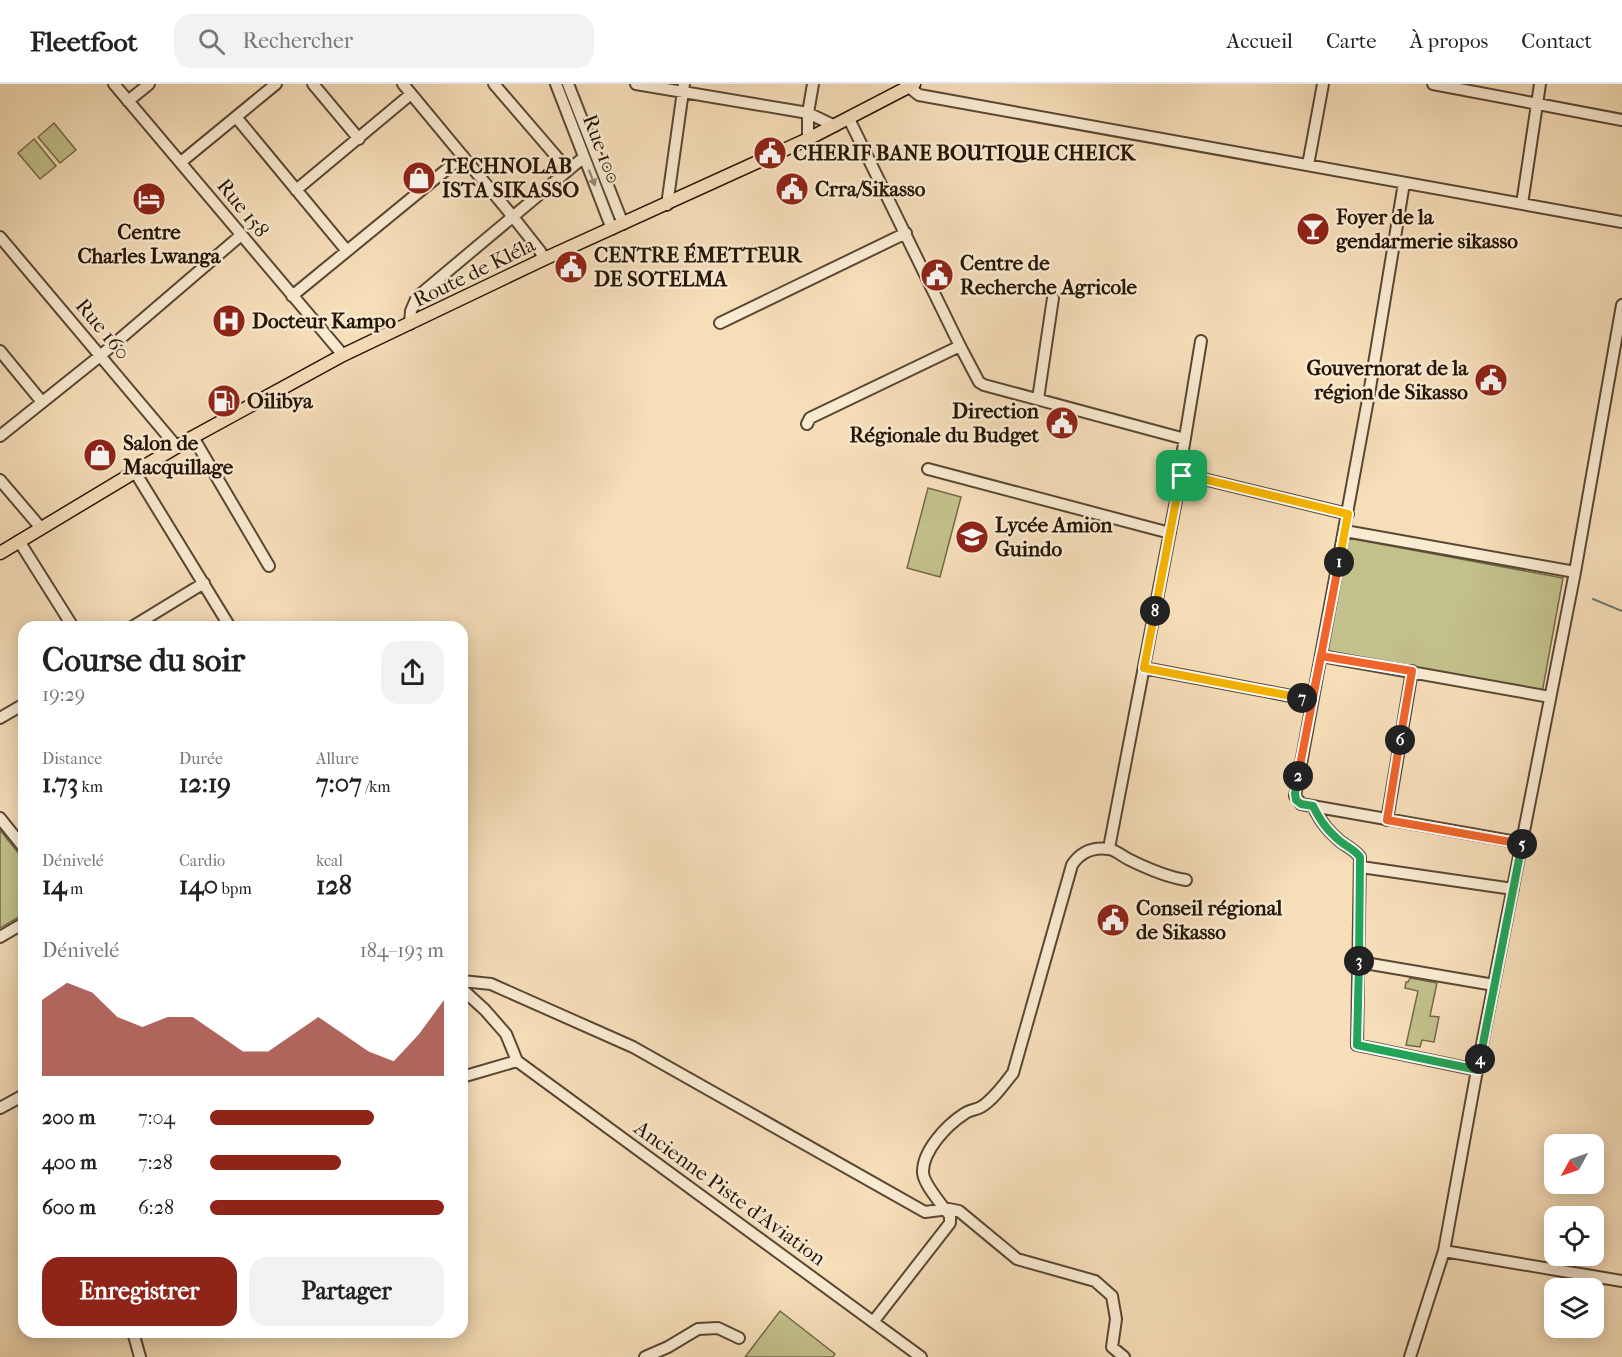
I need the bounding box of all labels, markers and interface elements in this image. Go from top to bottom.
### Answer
search box [174,14,594,68]
text: Fleetfoot [30,25,138,58]
icon: search [195,25,228,58]
text: Rechercher [243,28,353,54]
text: Accueil [1227,29,1293,53]
text: Carte [1326,29,1377,53]
text: À propos [1410,29,1488,53]
text: Contact [1521,29,1592,53]
street label: Rue 100 [578,111,626,187]
public building icon: CHERIF BANE BOUTIQUE CHEICK [752,135,788,171]
place label: CHERIF BANE BOUTIQUE CHEICK [793,141,1137,165]
place label: TECHNOLAB ISTA SIKASSO [441,154,579,202]
shop icon: TECHNOLAB ISTA SIKASSO [401,160,437,196]
one-way arrow [588,169,597,187]
public building icon: Crra/Sikasso [774,171,810,207]
street label: Rue 158 [212,174,274,242]
place label: Crra/Sikasso [815,177,926,201]
hotel icon: Centre Charles Lwanga [131,181,167,217]
place label: Foyer de la gendarmerie sikasso [1335,205,1518,253]
bar icon: Foyer de la gendarmerie sikasso [1295,211,1331,247]
place label: Centre Charles Lwanga [77,220,222,268]
street label: Route de Kléla [409,232,539,312]
place label: CENTRE ÉMETTEUR DE SOTELMA [594,242,803,291]
public building icon: CENTRE ÉMETTEUR DE SOTELMA [553,249,589,285]
place label: Centre de Recherche Agricole [960,251,1138,299]
public building icon: Centre de Recherche Agricole [919,257,955,293]
street label: Rue 160 [71,294,135,364]
hospital icon: Docteur Kampo [211,303,247,339]
place label: Docteur Kampo [252,309,396,333]
place label: Gouvernorat de la région de Sikasso [1306,356,1469,404]
public building icon: Gouvernorat de la région de Sikasso [1473,362,1509,398]
fuel station icon: Oilibya [206,383,242,419]
place label: Oilibya [247,389,314,413]
place label: Direction Régionale du Budget [850,399,1040,447]
public building icon: Direction Régionale du Budget [1044,405,1080,441]
place label: Salon de Macquillage [122,431,234,479]
shop icon: Salon de Macquillage [82,437,118,473]
pin [1156,450,1207,501]
icon: arrive [1165,459,1198,492]
place label: Lycée Amion Guindo [995,513,1113,561]
school or university icon: Lycée Amion Guindo [954,519,990,555]
pin: 1 [1324,547,1354,577]
text: 1 [1336,552,1342,571]
pin: 8 [1140,596,1170,626]
text: 8 [1151,601,1159,620]
text: Course du soir [42,641,245,680]
button: share [381,641,444,704]
text: 19:29 [42,683,85,706]
pin: 7 [1287,683,1317,713]
text: 7 [1298,688,1306,707]
pin: 6 [1385,725,1415,755]
text: 6 [1396,730,1404,749]
text: Distance [42,749,102,768]
text: Durée [179,749,223,768]
text: Allure [316,749,359,768]
pin: 2 [1283,761,1313,791]
text: 2 [1294,766,1302,785]
text: 1.73 [42,768,78,799]
text: 12:19 [179,768,231,799]
text: 7:07 [316,768,362,799]
text: km [78,777,103,796]
text: /km [362,777,391,796]
pin: 5 [1507,829,1537,859]
text: 5 [1519,834,1525,853]
text: Dénivelé [42,851,104,870]
text: Cardio [179,851,225,870]
text: kcal [316,851,343,870]
text: 14 [42,870,67,901]
text: 140 [179,870,218,901]
text: 128 [316,870,352,901]
text: m [67,879,83,898]
text: bpm [218,879,252,898]
place label: Conseil régional de Sikasso [1136,896,1282,944]
public building icon: Conseil régional de Sikasso [1095,902,1131,938]
text: Dénivelé [42,939,119,962]
text: 184–193 m [360,939,444,962]
pin: 3 [1344,946,1374,976]
text: 3 [1356,951,1362,970]
pin: 4 [1465,1044,1495,1074]
text: 4 [1475,1049,1485,1068]
text: 200 m [42,1106,95,1129]
text: 7:04 [138,1106,175,1129]
street label: Ancienne Piste d'Aviation [629,1115,830,1270]
north arrow [1544,1134,1604,1194]
map controls [1544,1134,1604,1338]
text: 400 m [42,1151,97,1174]
text: 7:28 [138,1151,173,1174]
text: 600 m [42,1196,96,1219]
text: 6:28 [138,1196,174,1219]
button: locate [1544,1206,1604,1266]
button: Enregistrer [42,1257,237,1326]
button: Partager [249,1257,444,1326]
button: layers [1544,1278,1604,1338]

